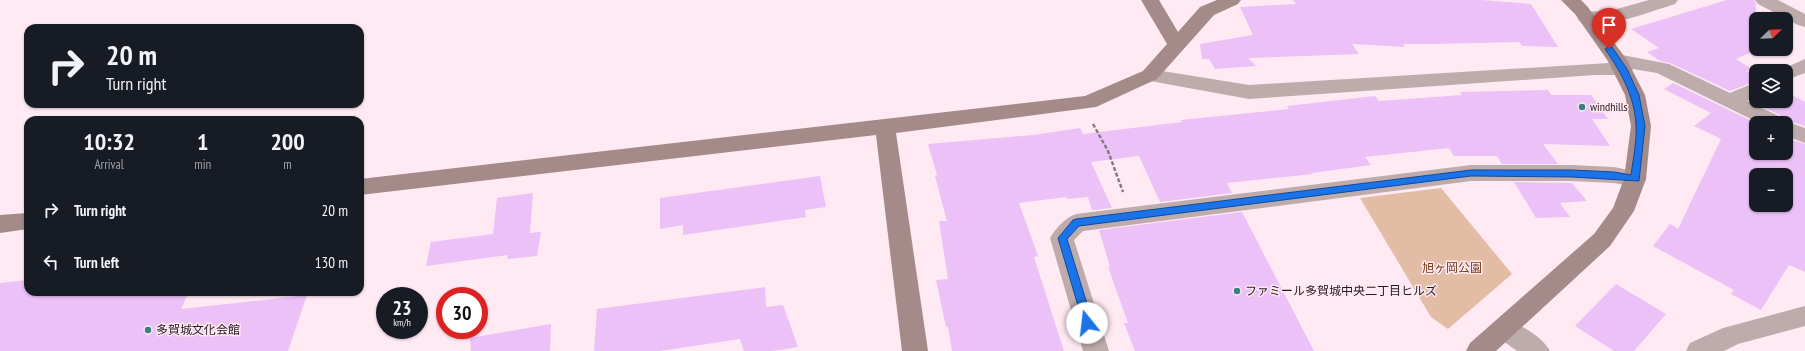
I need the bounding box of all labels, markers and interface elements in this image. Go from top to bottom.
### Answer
pin [1592,8,1626,49]
north arrow [1749,12,1793,56]
map controls [1749,12,1793,212]
icon: arrive [1598,14,1620,36]
text: 20 m [106,36,157,73]
icon: right [40,40,92,92]
button: layers [1749,64,1793,108]
text: Turn right [106,72,166,95]
place label: windhills [1590,99,1628,114]
marker: windhills [1577,102,1587,112]
button: + [1749,116,1793,160]
text: 10:32 [83,126,135,157]
text: 1 [197,126,208,157]
text: 200 [270,126,305,157]
text: Arrival [94,156,124,173]
text: min [194,156,211,173]
text: m [283,156,292,173]
button: − [1749,168,1793,212]
icon: right [40,199,62,221]
text: Turn right [74,201,126,220]
text: 20 m [322,201,348,220]
icon: left [40,251,62,273]
text: Turn left [74,253,119,272]
text: 130 m [315,253,348,272]
park label: 旭ヶ岡公園 [1422,260,1482,275]
place label: ファミール多賀城中央二丁目ヒルズ [1245,283,1437,298]
marker: ファミール多賀城中央二丁目ヒルズ [1232,286,1242,296]
speed limit sign: 30 [436,287,488,339]
text: 23 [392,295,412,321]
position arrow [1066,302,1108,344]
text: km/h [393,316,411,329]
place label: 多賀城文化会館 [156,322,240,337]
marker: 多賀城文化会館 [143,325,153,335]

